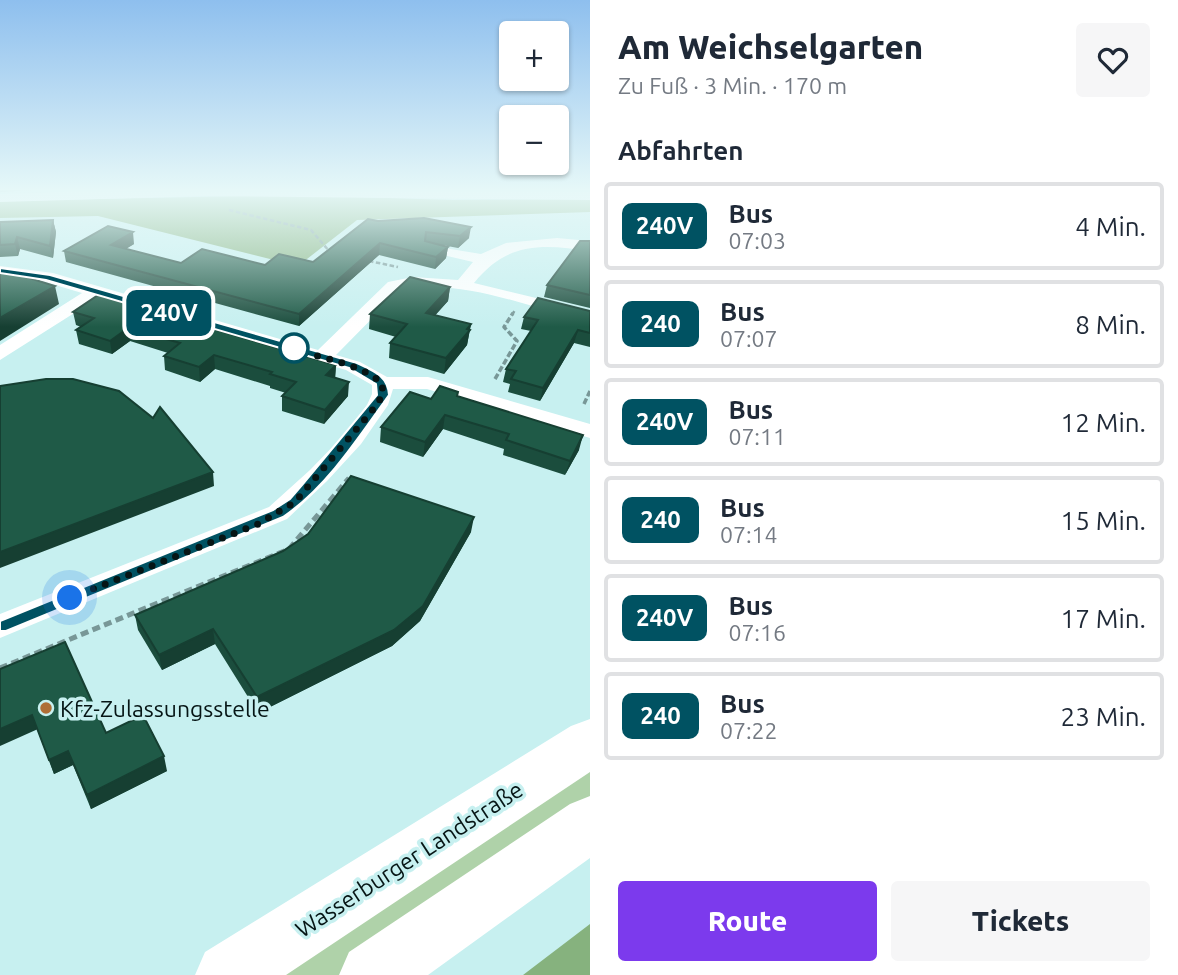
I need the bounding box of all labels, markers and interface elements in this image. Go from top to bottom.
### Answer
map controls [499,21,569,175]
button: + [499,21,569,91]
button: heart [1076,23,1150,97]
text: Am Weichselgarten [618,28,923,65]
text: Zu Fuß · 3 Min. · 170 m [618,73,847,98]
button: − [499,105,569,175]
text: Abfahrten [618,136,743,165]
text: Bus [728,199,773,228]
text: 240V [636,212,693,239]
text: 4 Min. [1075,212,1146,241]
text: 07:03 [728,228,786,253]
line badge: 240V [120,290,218,336]
text: Bus [720,297,765,326]
text: 240V [140,299,198,326]
text: 240 [640,310,681,337]
text: 8 Min. [1075,310,1146,339]
text: 07:07 [720,326,778,351]
unlabelled marker [279,333,309,363]
text: Bus [728,395,773,424]
text: 240V [636,408,693,435]
text: 12 Min. [1061,408,1146,437]
text: 07:11 [728,424,786,449]
text: Bus [720,493,765,522]
text: 240 [640,506,681,533]
text: 15 Min. [1061,506,1146,535]
text: 07:14 [720,522,778,547]
your location [52,580,87,615]
text: Bus [728,591,773,620]
text: 240V [636,604,693,631]
text: 17 Min. [1061,604,1146,633]
text: 07:16 [728,620,786,645]
text: Bus [720,689,765,718]
place label: Kfz-Zulassungsstelle [60,696,270,721]
marker: Kfz-Zulassungsstelle [38,700,54,716]
text: 240 [640,702,681,729]
text: 23 Min. [1061,702,1146,731]
text: 07:22 [720,718,778,743]
street label: Wasserburger Landstraße [291,776,527,942]
button: Route [618,881,877,961]
button: Tickets [891,881,1150,961]

